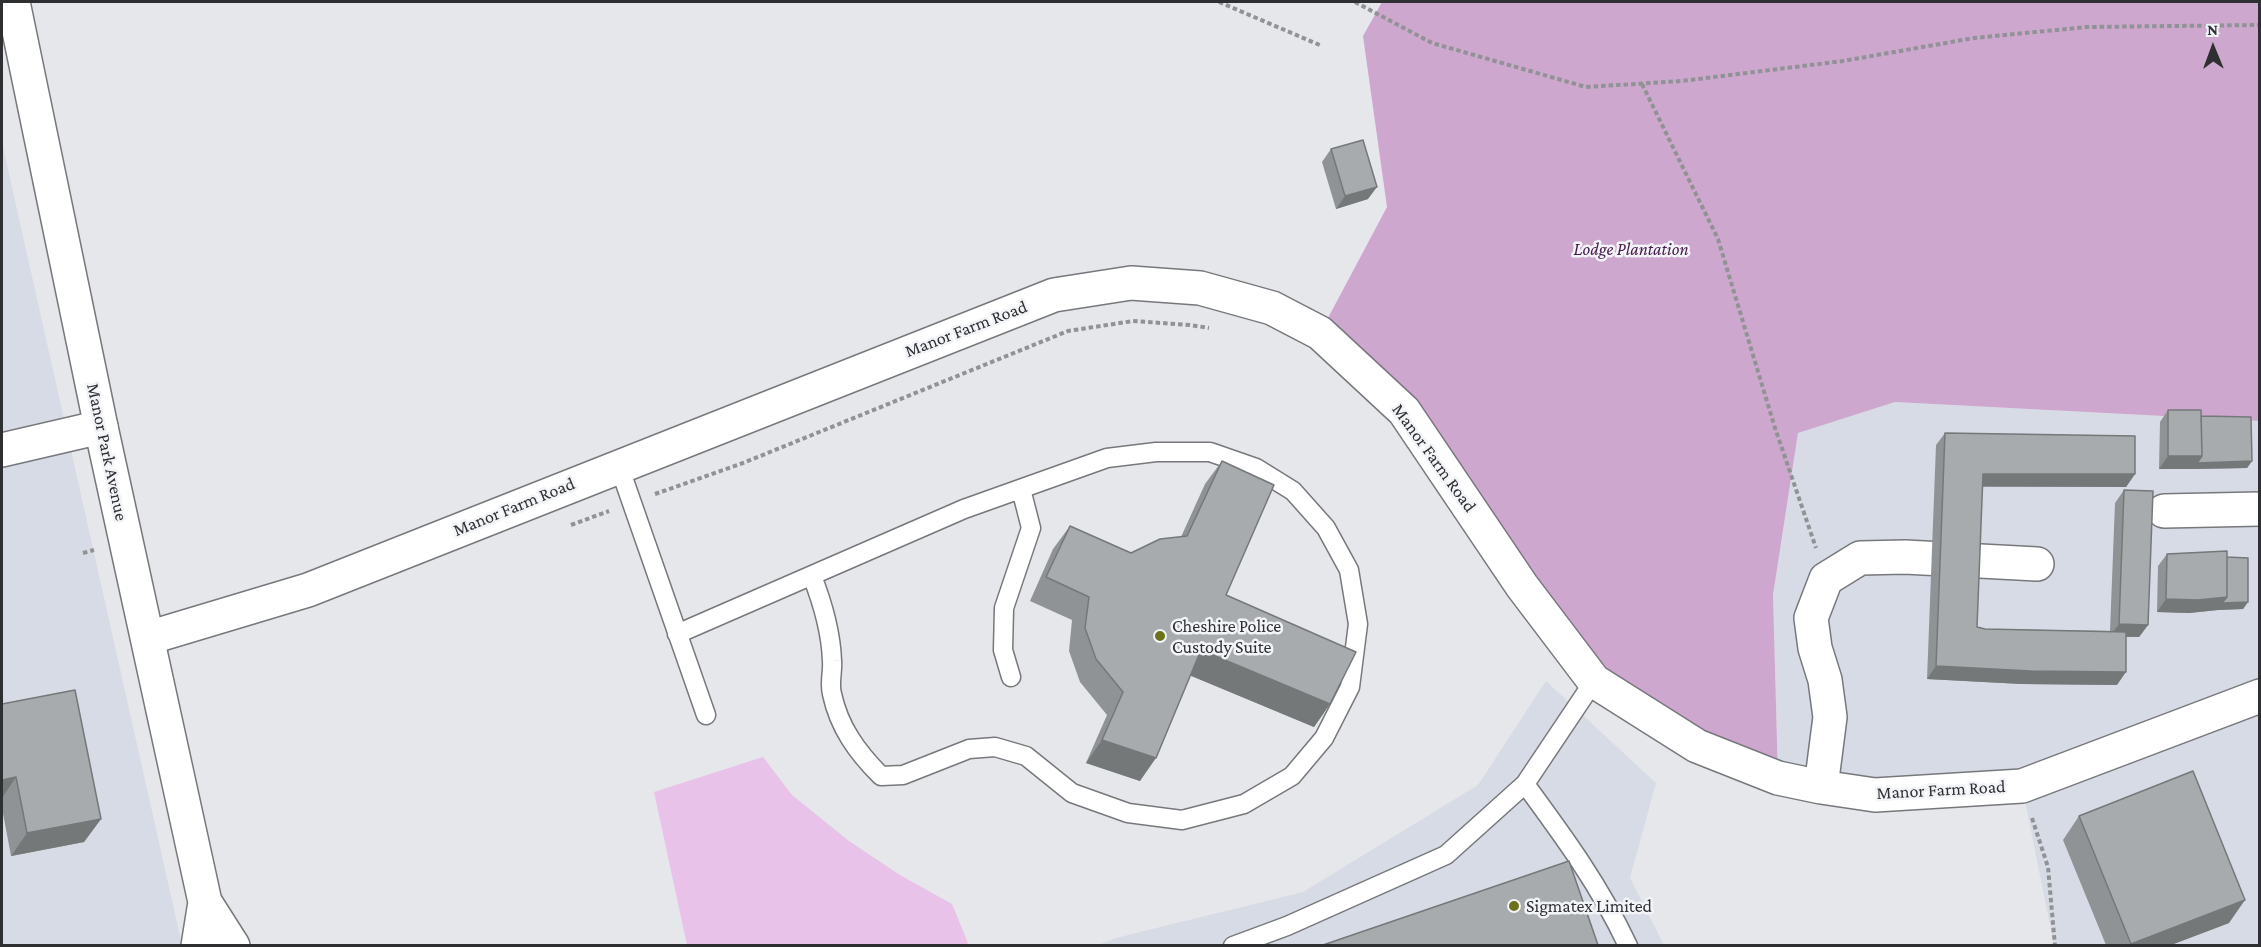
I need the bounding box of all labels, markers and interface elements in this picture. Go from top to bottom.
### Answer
north arrow [2183,18,2243,78]
text: N [2207,21,2218,38]
park label: Lodge Plantation [1573,238,1689,260]
street label: Manor Farm Road [902,296,1030,362]
street label: Manor Park Avenue [82,381,132,523]
street label: Manor Farm Road [1387,399,1481,517]
street label: Manor Farm Road [450,473,578,541]
place label: Cheshire Police Custody Suite [1172,615,1281,658]
marker: Cheshire Police Custody Suite [1153,629,1167,643]
street label: Manor Farm Road [1876,776,2006,804]
place label: Sigmatex Limited [1526,895,1652,917]
marker: Sigmatex Limited [1507,899,1521,913]

